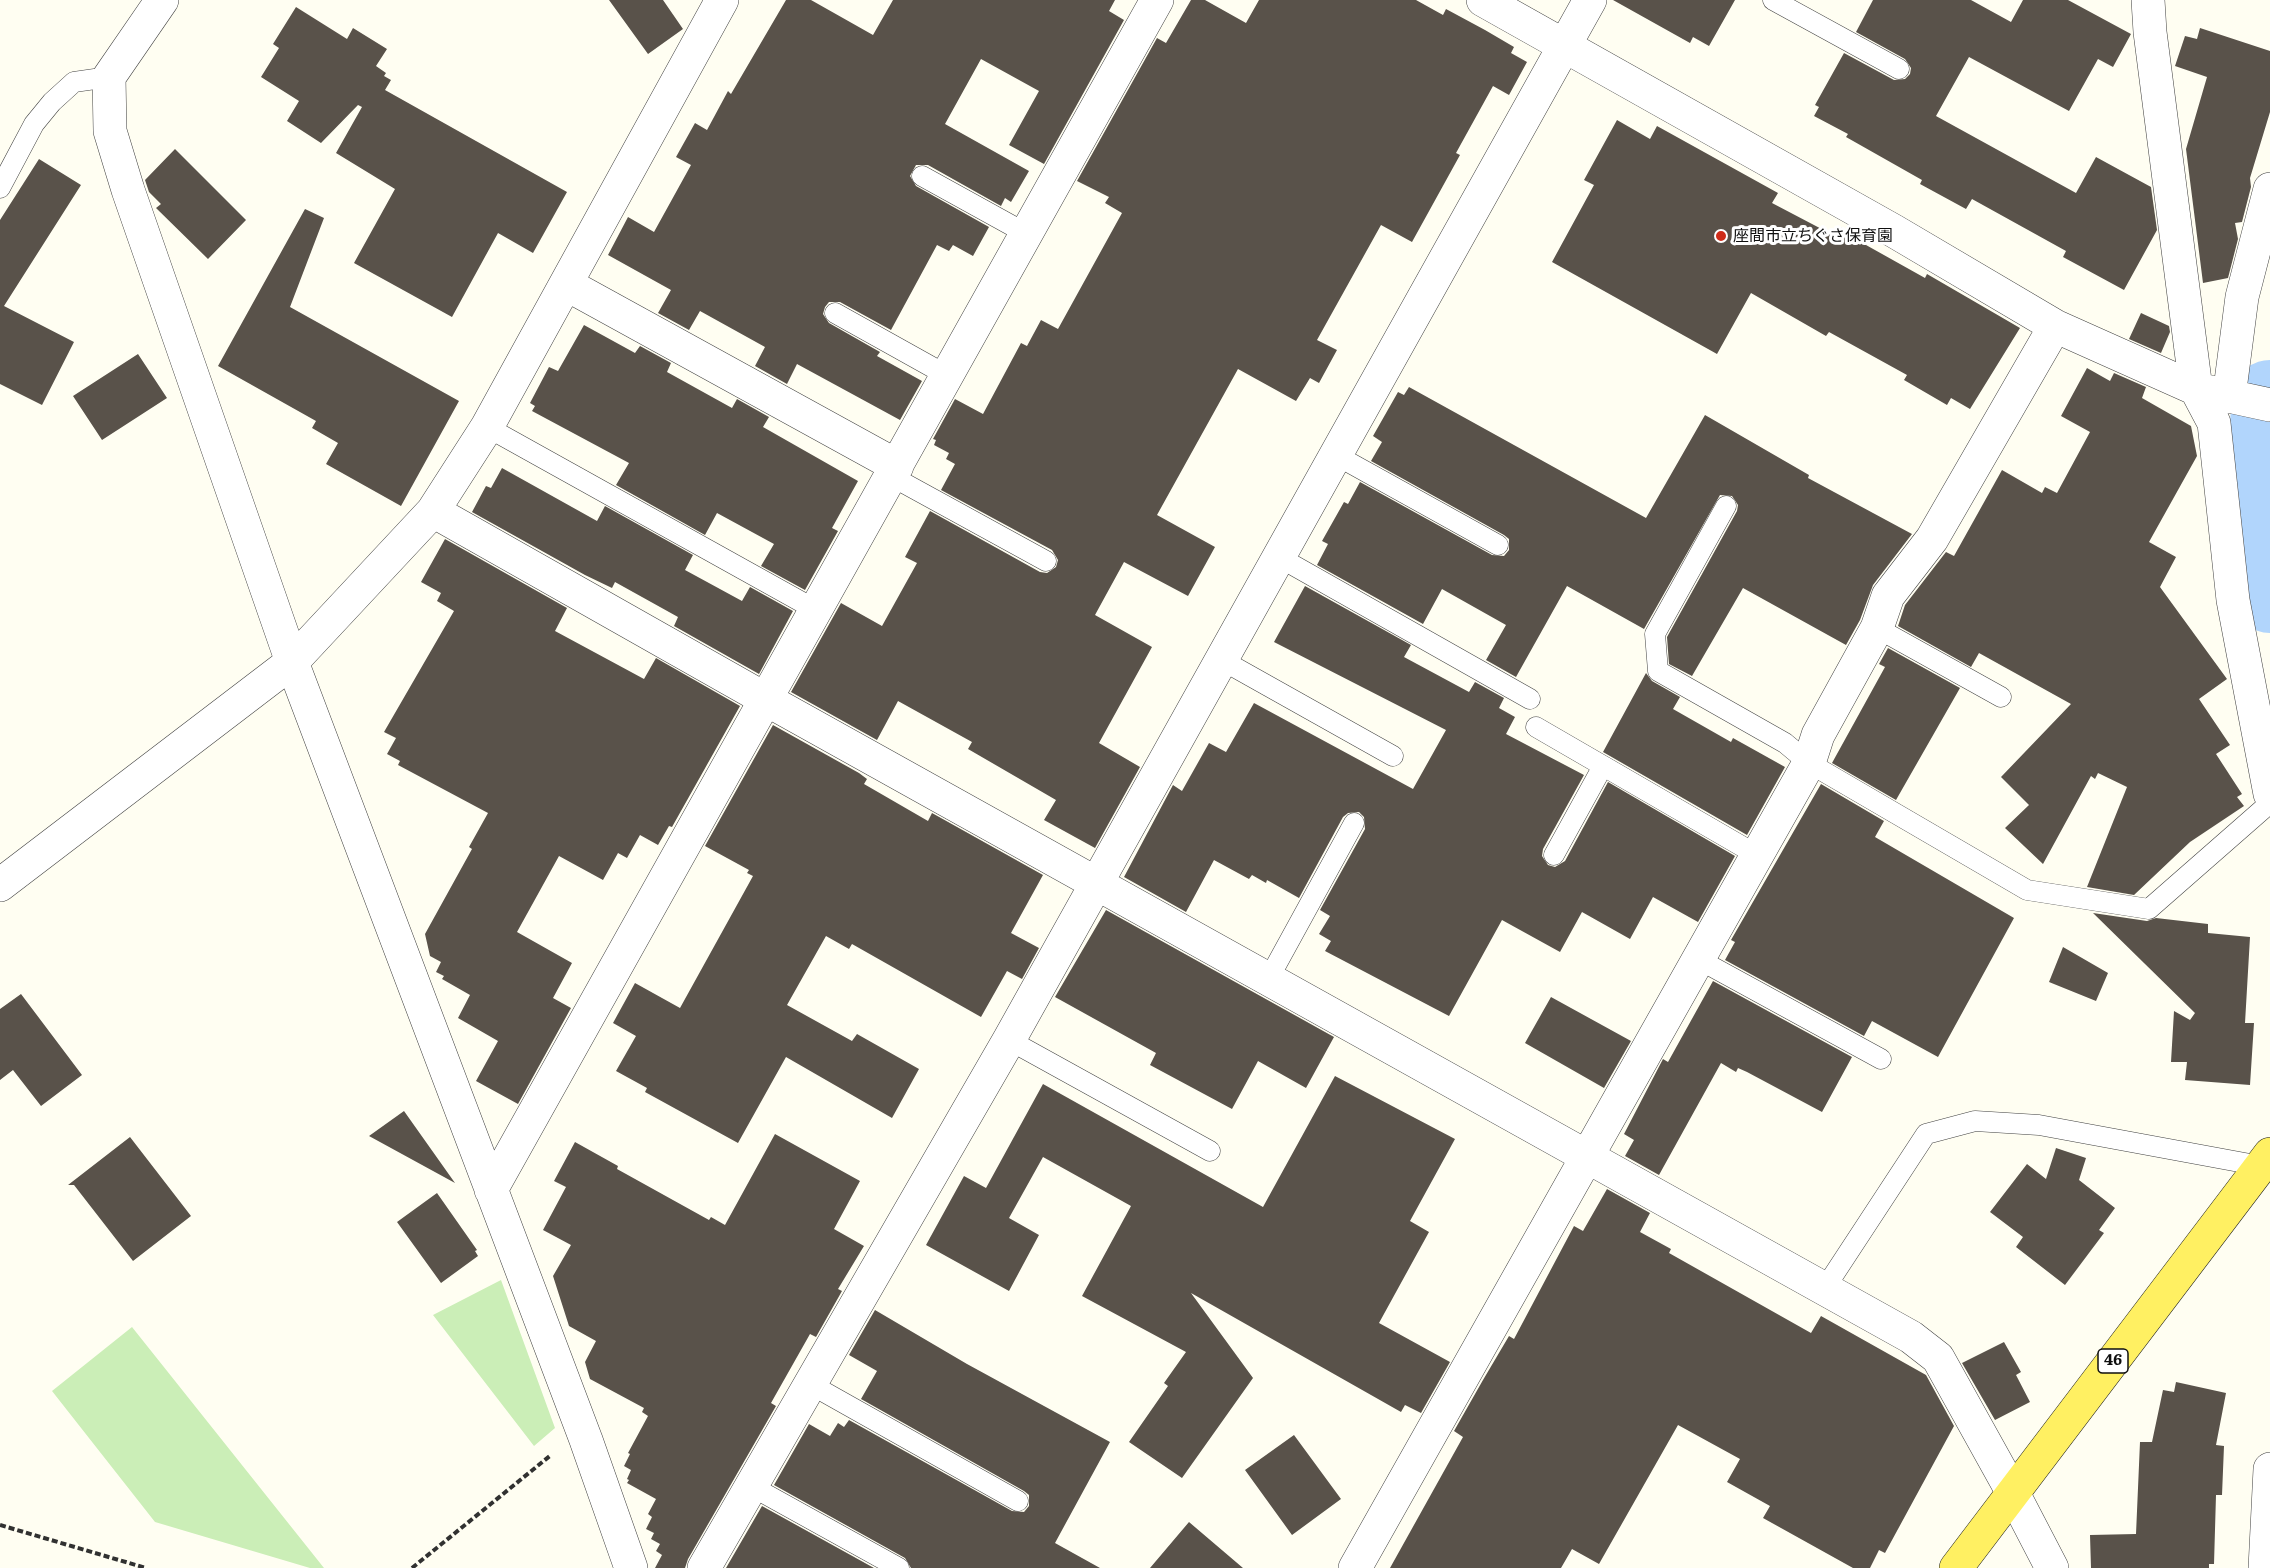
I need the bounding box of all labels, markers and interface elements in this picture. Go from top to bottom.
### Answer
place label: 座間市立ちぐさ保育園 [1733,226,1893,246]
marker: 座間市立ちぐさ保育園 [1714,229,1728,243]
road number: 46 [2098,1349,2128,1373]

